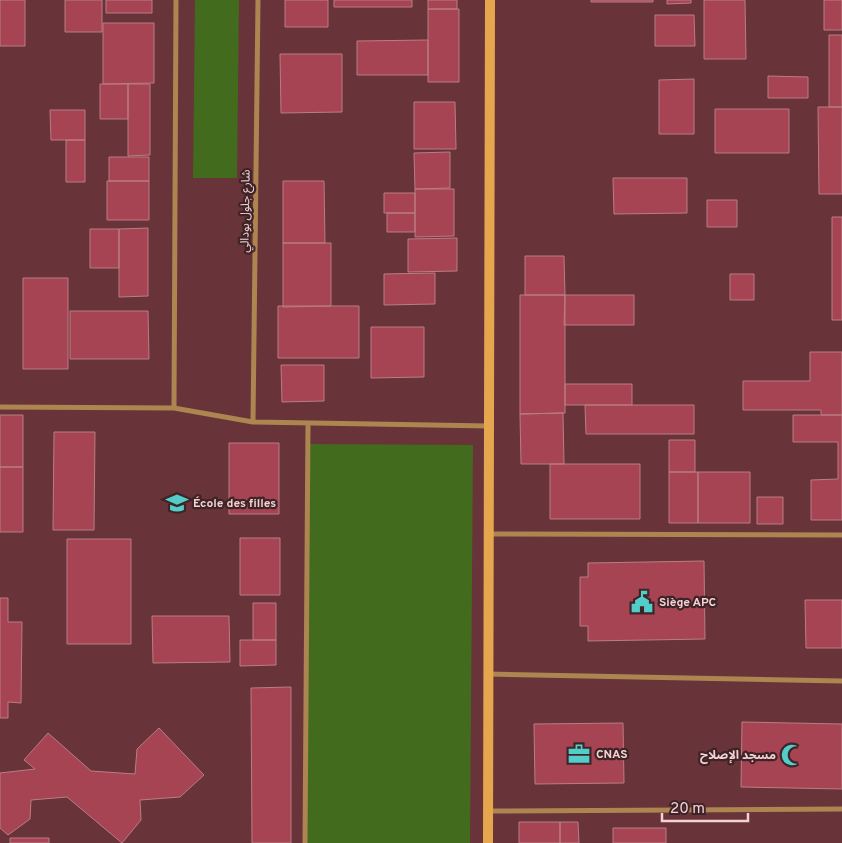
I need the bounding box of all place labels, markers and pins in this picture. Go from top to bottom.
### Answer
school or university icon: École des filles [164,490,190,516]
place label: École des filles [193,496,276,512]
public building icon: Siège APC [629,589,655,615]
place label: Siège APC [659,595,716,611]
office icon: CNAS [566,741,592,767]
mosque icon: مسجد الإصلاح [779,742,805,768]
place label: CNAS [596,747,628,763]
place label: مسجد الإصلاح [700,748,776,764]

